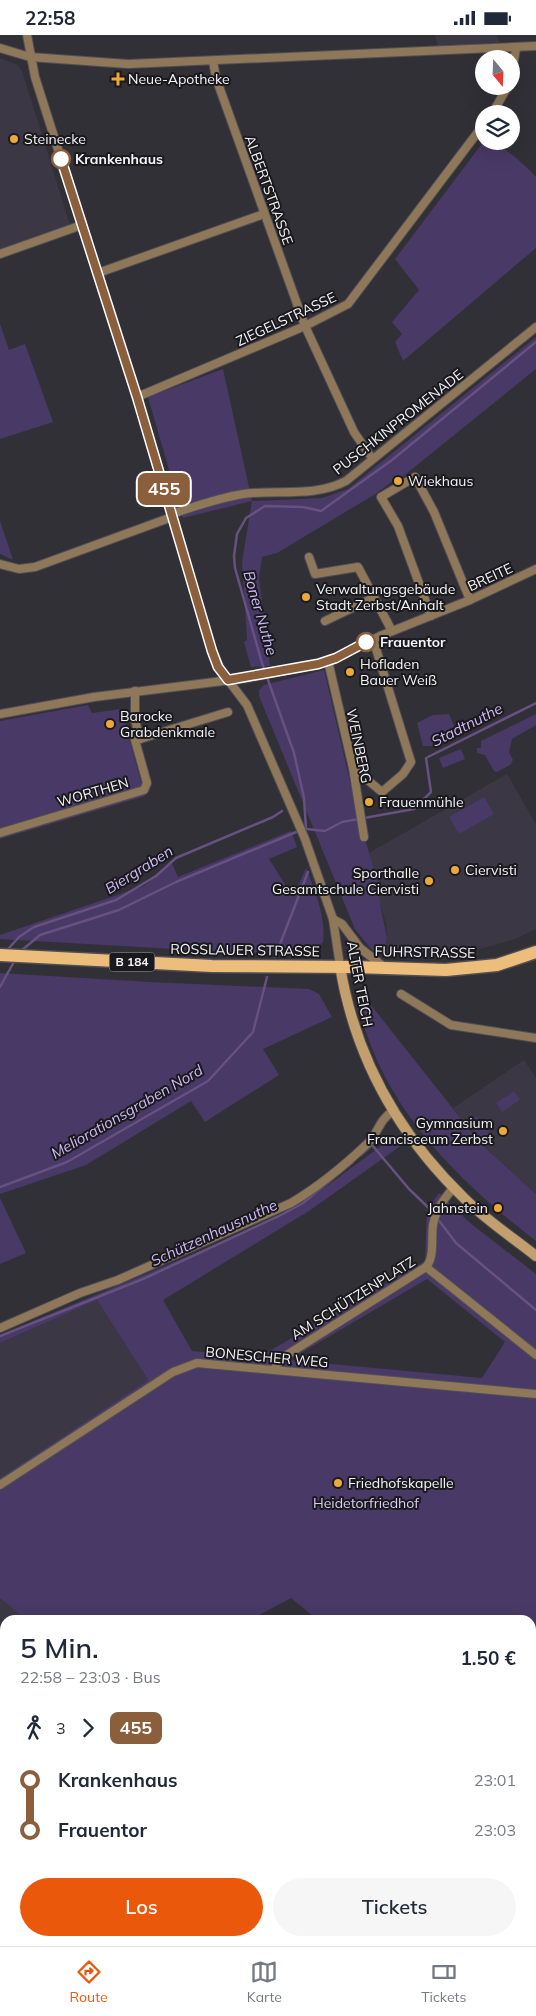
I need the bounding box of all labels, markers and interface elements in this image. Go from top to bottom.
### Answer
text: 22:58 [25,6,75,30]
north arrow [475,50,520,95]
map controls [475,50,520,150]
place label: Neue-Apotheke [128,70,230,88]
marker: Neue-Apotheke [112,73,124,85]
button: layers [475,105,520,150]
place label: Steinecke [24,130,86,148]
marker: Steinecke [8,133,20,145]
street label: ALBERTSTRASSE [241,133,297,247]
marker: Krankenhaus [51,149,71,169]
place label: Krankenhaus [75,150,163,168]
street label: ZIEGELSTRASSE [233,288,339,350]
street label: PUSCHKINPROMENADE [329,365,467,479]
place label: Wiekhaus [408,472,473,490]
line badge: 455 [135,473,193,505]
marker: Wiekhaus [392,475,404,487]
text: 455 [148,477,180,500]
street label: BREITE [465,559,515,595]
water label: Boner Nuthe [239,568,282,657]
place label: Verwaltungsgebäude Stadt Zerbst/Anhalt [316,580,455,614]
marker: Verwaltungsgebäude Stadt Zerbst/Anhalt [300,591,312,603]
marker: Frauentor [356,632,376,652]
place label: Frauentor [380,633,446,651]
place label: Hofladen Bauer Weiß [360,655,437,689]
marker: Hofladen Bauer Weiß [344,666,356,678]
water label: Stadtnuthe [428,699,506,751]
place label: Barocke Grabdenkmale [120,707,215,741]
street label: WEINBERG [342,707,376,785]
marker: Barocke Grabdenkmale [104,718,116,730]
street label: WORTHEN [55,773,131,811]
place label: Frauenmühle [379,793,464,811]
marker: Frauenmühle [363,796,375,808]
water label: Biergraben [101,841,176,898]
place label: Ciervisti [465,861,517,879]
place label: Sporthalle Gesamtschule Ciervisti [272,864,419,898]
marker: Ciervisti [449,864,461,876]
marker: Sporthalle Gesamtschule Ciervisti [423,875,435,887]
street label: ROSSLAUER STRASSE [170,940,320,960]
street label: ALTER TEICH [343,940,377,1028]
street label: FUHRSTRASSE [374,942,476,962]
road number: B 184 [110,953,154,971]
water label: Meliorationsgraben Nord [47,1060,206,1163]
place label: Gymnasium Francisceum Zerbst [367,1114,493,1148]
marker: Gymnasium Francisceum Zerbst [497,1125,509,1137]
water label: Schützenhausnuthe [147,1195,280,1270]
place label: Jahnstein [428,1199,488,1217]
marker: Jahnstein [492,1202,504,1214]
street label: AM SCHÜTZENPLATZ [288,1252,418,1344]
street label: BONESCHER WEG [205,1343,329,1371]
place label: Friedhofskapelle [348,1474,454,1492]
marker: Friedhofskapelle [332,1477,344,1489]
park label: Heidetorfriedhof [313,1494,419,1512]
text: 5 Min. [20,1630,99,1665]
text: 1.50 € [460,1646,516,1670]
text: 22:58 – 23:03 · Bus [20,1667,161,1687]
icon: walk [20,1714,48,1742]
icon: forward [74,1714,102,1742]
text: 455 [120,1716,152,1739]
text: 3 [56,1718,66,1738]
text: Krankenhaus [58,1768,178,1792]
text: 23:01 [474,1770,516,1790]
text: Frauentor [58,1818,147,1842]
text: 23:03 [474,1820,516,1840]
button: Los [20,1878,263,1936]
button: Tickets [273,1878,516,1936]
tab: Route [70,1958,108,2006]
tab: Karte [247,1958,282,2006]
tab: Tickets [421,1958,466,2006]

